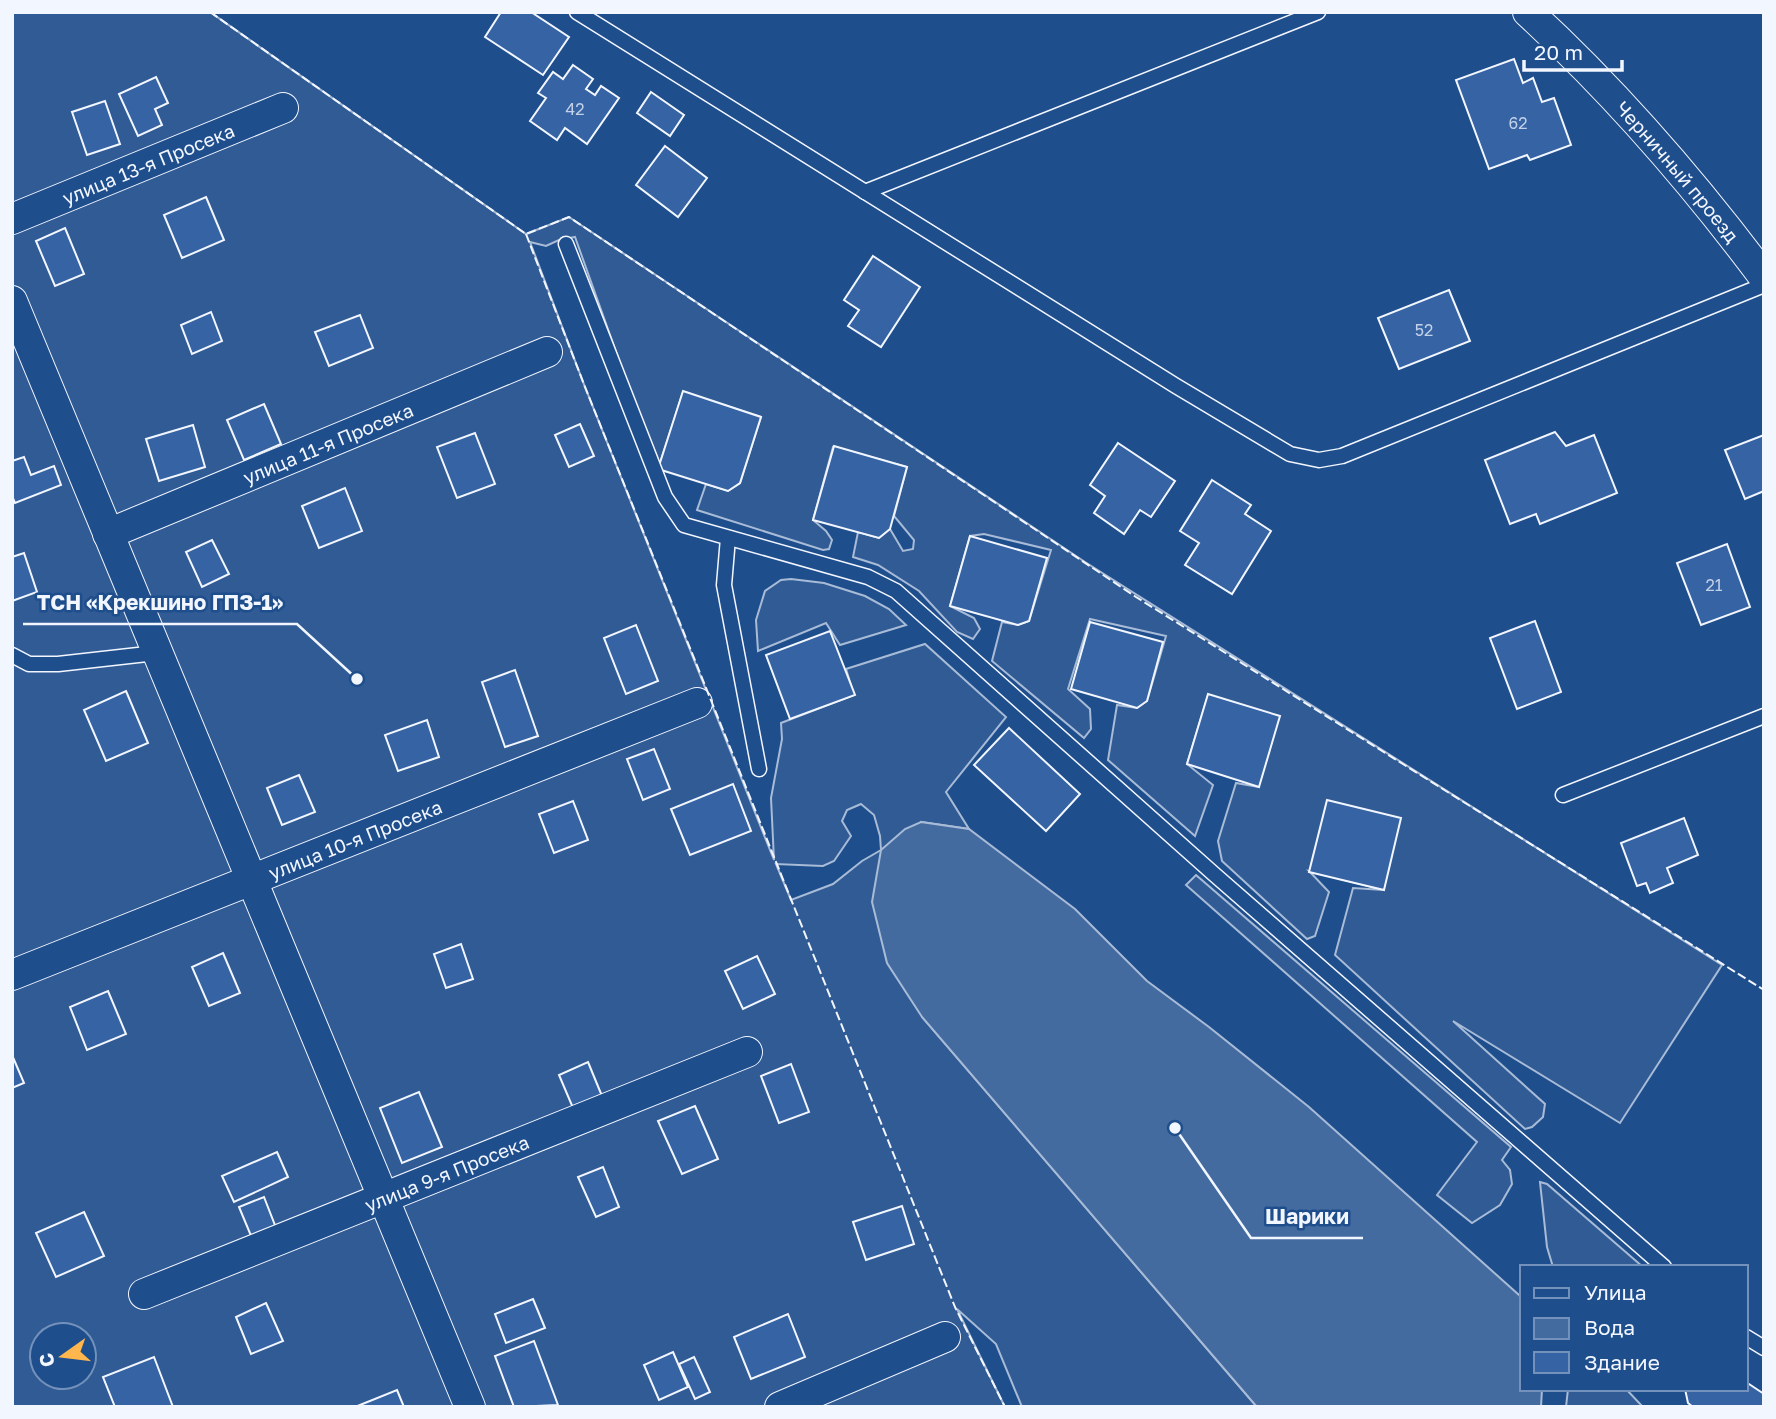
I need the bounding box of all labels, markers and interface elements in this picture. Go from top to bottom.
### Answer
scale bar [1524,28,1622,72]
text: 20 m [1534,39,1583,65]
street label: Черничный проезд [1612,96,1745,247]
house number: 42 [565,99,585,119]
house number: 62 [1509,113,1527,133]
street label: улица 13-я Просека [59,118,237,209]
house number: 52 [1415,320,1433,340]
street label: улица 11-я Просека [239,397,416,488]
house number: 21 [1705,575,1723,595]
callout: ТСН «Крекшино ГПЗ-1» [23,582,297,624]
text: ТСН «Крекшино ГПЗ-1» [37,589,283,615]
street label: улица 10-я Просека [265,794,445,884]
street label: улица 9-я Просека [361,1129,532,1216]
callout: Шарики [1251,1196,1363,1238]
text: Шарики [1265,1203,1349,1229]
legend [1520,1265,1748,1391]
text: Улица [1584,1279,1647,1305]
text: Вода [1584,1314,1635,1340]
north arrow [28,1321,98,1391]
text: Здание [1584,1349,1660,1375]
text: С [33,1351,59,1370]

